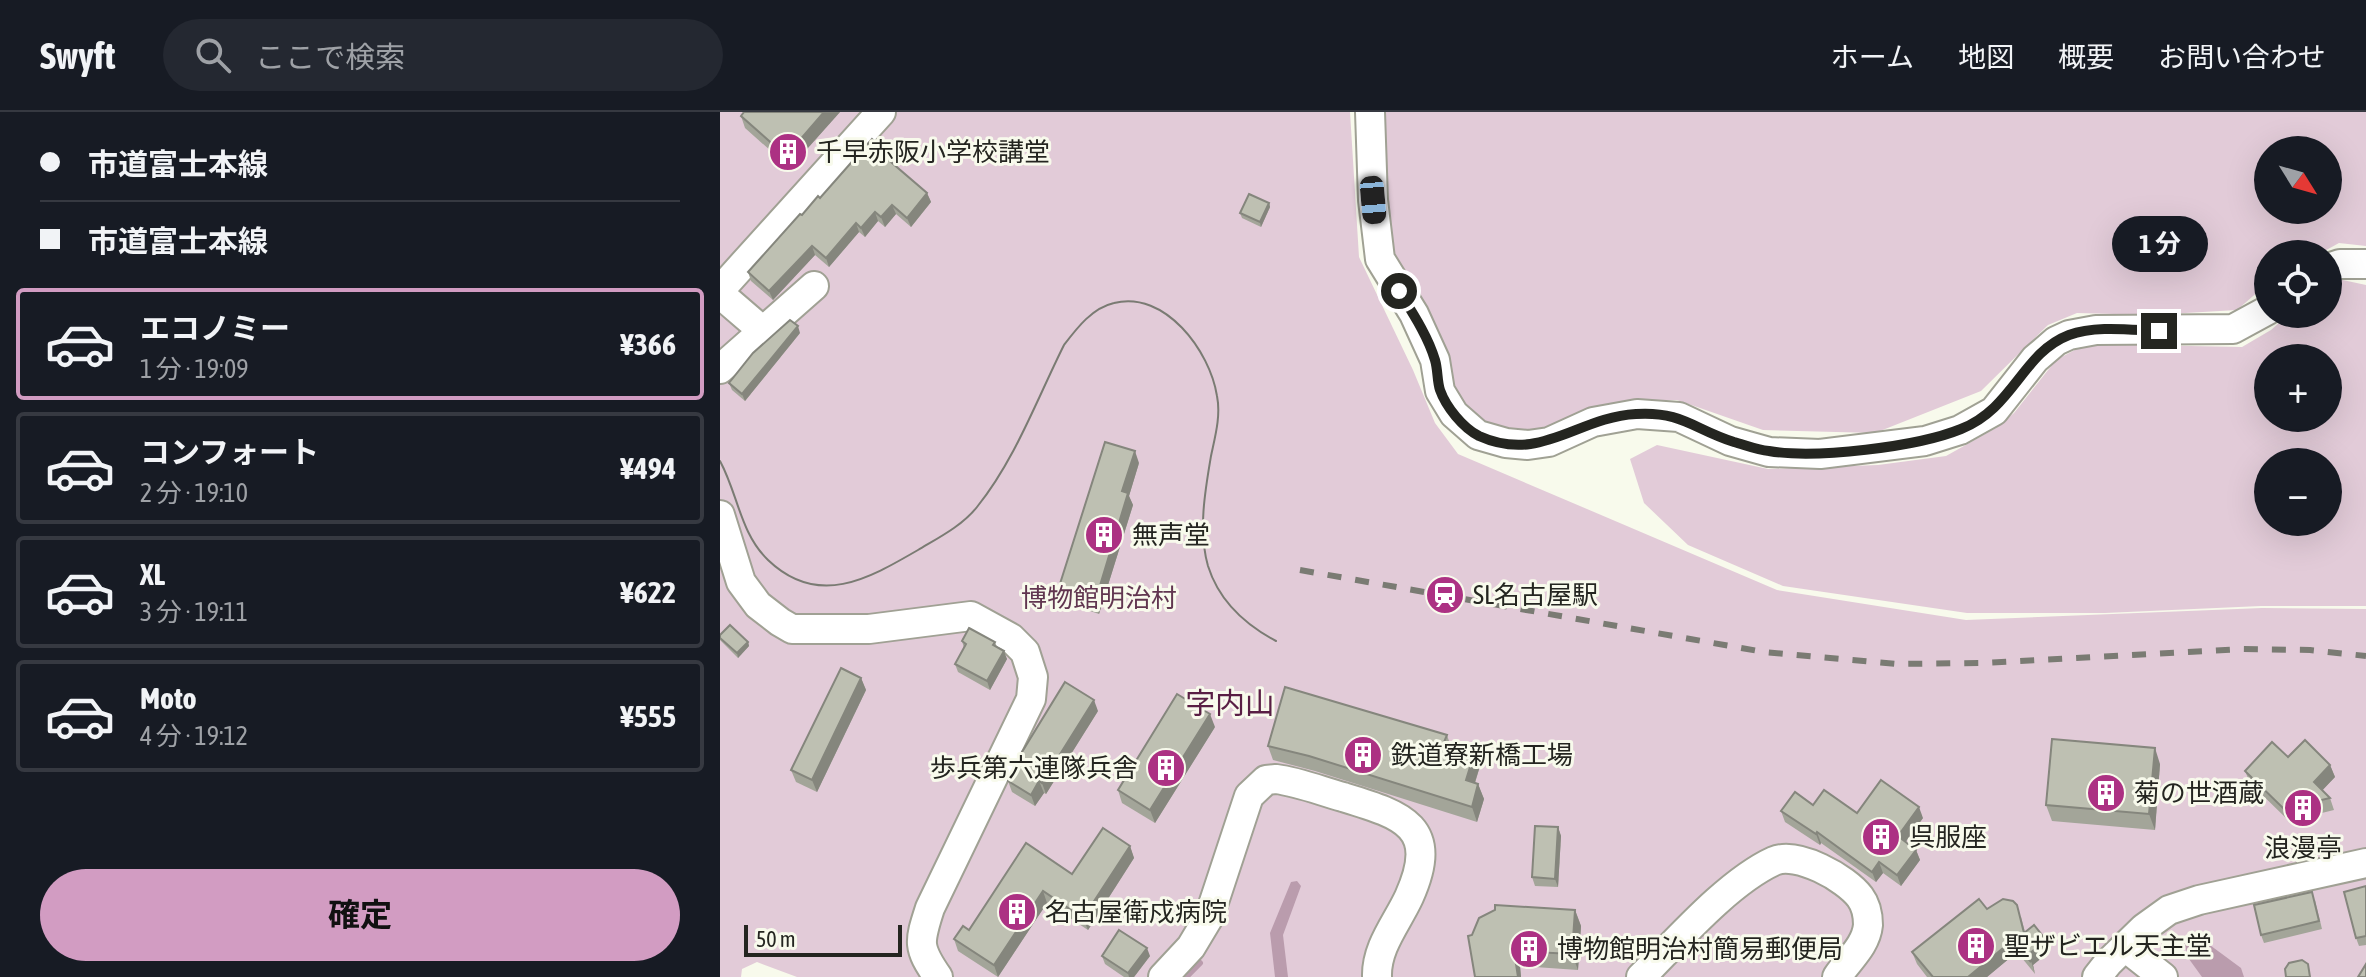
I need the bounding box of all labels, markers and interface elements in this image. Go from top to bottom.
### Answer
search box [163,19,723,91]
icon: search [191,33,235,77]
text: Swyft [40,34,115,77]
text: ここで検索 [255,40,405,74]
text: ホーム [1831,41,1914,73]
text: 地図 [1958,41,2014,73]
text: 概要 [2058,41,2114,73]
text: お問い合わせ [2158,41,2326,73]
building icon: 千早赤阪小学校講堂 [767,131,809,173]
north arrow [2254,136,2342,224]
map controls [2254,136,2342,536]
place label: 千早赤阪小学校講堂 [816,137,1050,167]
text: 市道富士本線 [88,147,268,181]
car [1359,175,1387,225]
callout: 1 分 [2111,215,2207,271]
text: 市道富士本線 [88,224,268,258]
text: 1 分 [2139,229,2181,259]
button: locate [2254,240,2342,328]
route start [1381,273,1417,309]
icon: car [44,308,116,380]
text: エコノミー [140,311,290,345]
route end [2141,313,2177,349]
text: ¥366 [620,327,676,361]
button: + [2254,344,2342,432]
text: 1 分 · 19:09 [140,354,249,384]
icon: car [44,432,116,504]
text: コンフォート [140,435,319,469]
button: − [2254,448,2342,536]
text: ¥494 [620,451,676,485]
text: 2 分 · 19:10 [140,478,248,508]
building icon: 無声堂 [1083,514,1125,556]
place label: 無声堂 [1132,520,1210,550]
icon: car [44,556,116,628]
text: XL [140,557,165,591]
station icon: SL名古屋駅 [1424,574,1466,616]
text: ¥622 [620,575,676,609]
place label: SL名古屋駅 [1473,580,1598,610]
park label: 博物館明治村 [1021,583,1177,613]
text: 3 分 · 19:11 [140,597,248,627]
icon: car [44,680,116,752]
text: Moto [140,681,197,715]
district label: 字内山 [1185,686,1275,720]
text: ¥555 [620,699,676,733]
text: 4 分 · 19:12 [140,721,248,751]
building icon: 鉄道寮新橋工場 [1342,734,1384,776]
place label: 鉄道寮新橋工場 [1391,740,1573,770]
building icon: 歩兵第六連隊兵舎 [1145,747,1187,789]
place label: 歩兵第六連隊兵舎 [930,753,1138,783]
building icon: 菊の世酒蔵 [2085,772,2127,814]
place label: 菊の世酒蔵 [2134,778,2264,808]
building icon: 浪漫亭 [2282,787,2324,829]
building icon: 呉服座 [1860,816,1902,858]
place label: 呉服座 [1909,822,1987,852]
place label: 浪漫亭 [2264,833,2342,863]
button: 確定 [40,869,680,961]
building icon: 名古屋衛戍病院 [996,891,1038,933]
place label: 名古屋衛戍病院 [1045,897,1227,927]
scale bar [744,921,902,957]
building icon: 聖ザビエル天主堂 [1955,925,1997,967]
text: 50 m [756,926,796,952]
building icon: 博物館明治村簡易郵便局 [1508,928,1550,970]
place label: 聖ザビエル天主堂 [2004,931,2212,961]
place label: 博物館明治村簡易郵便局 [1557,934,1843,964]

